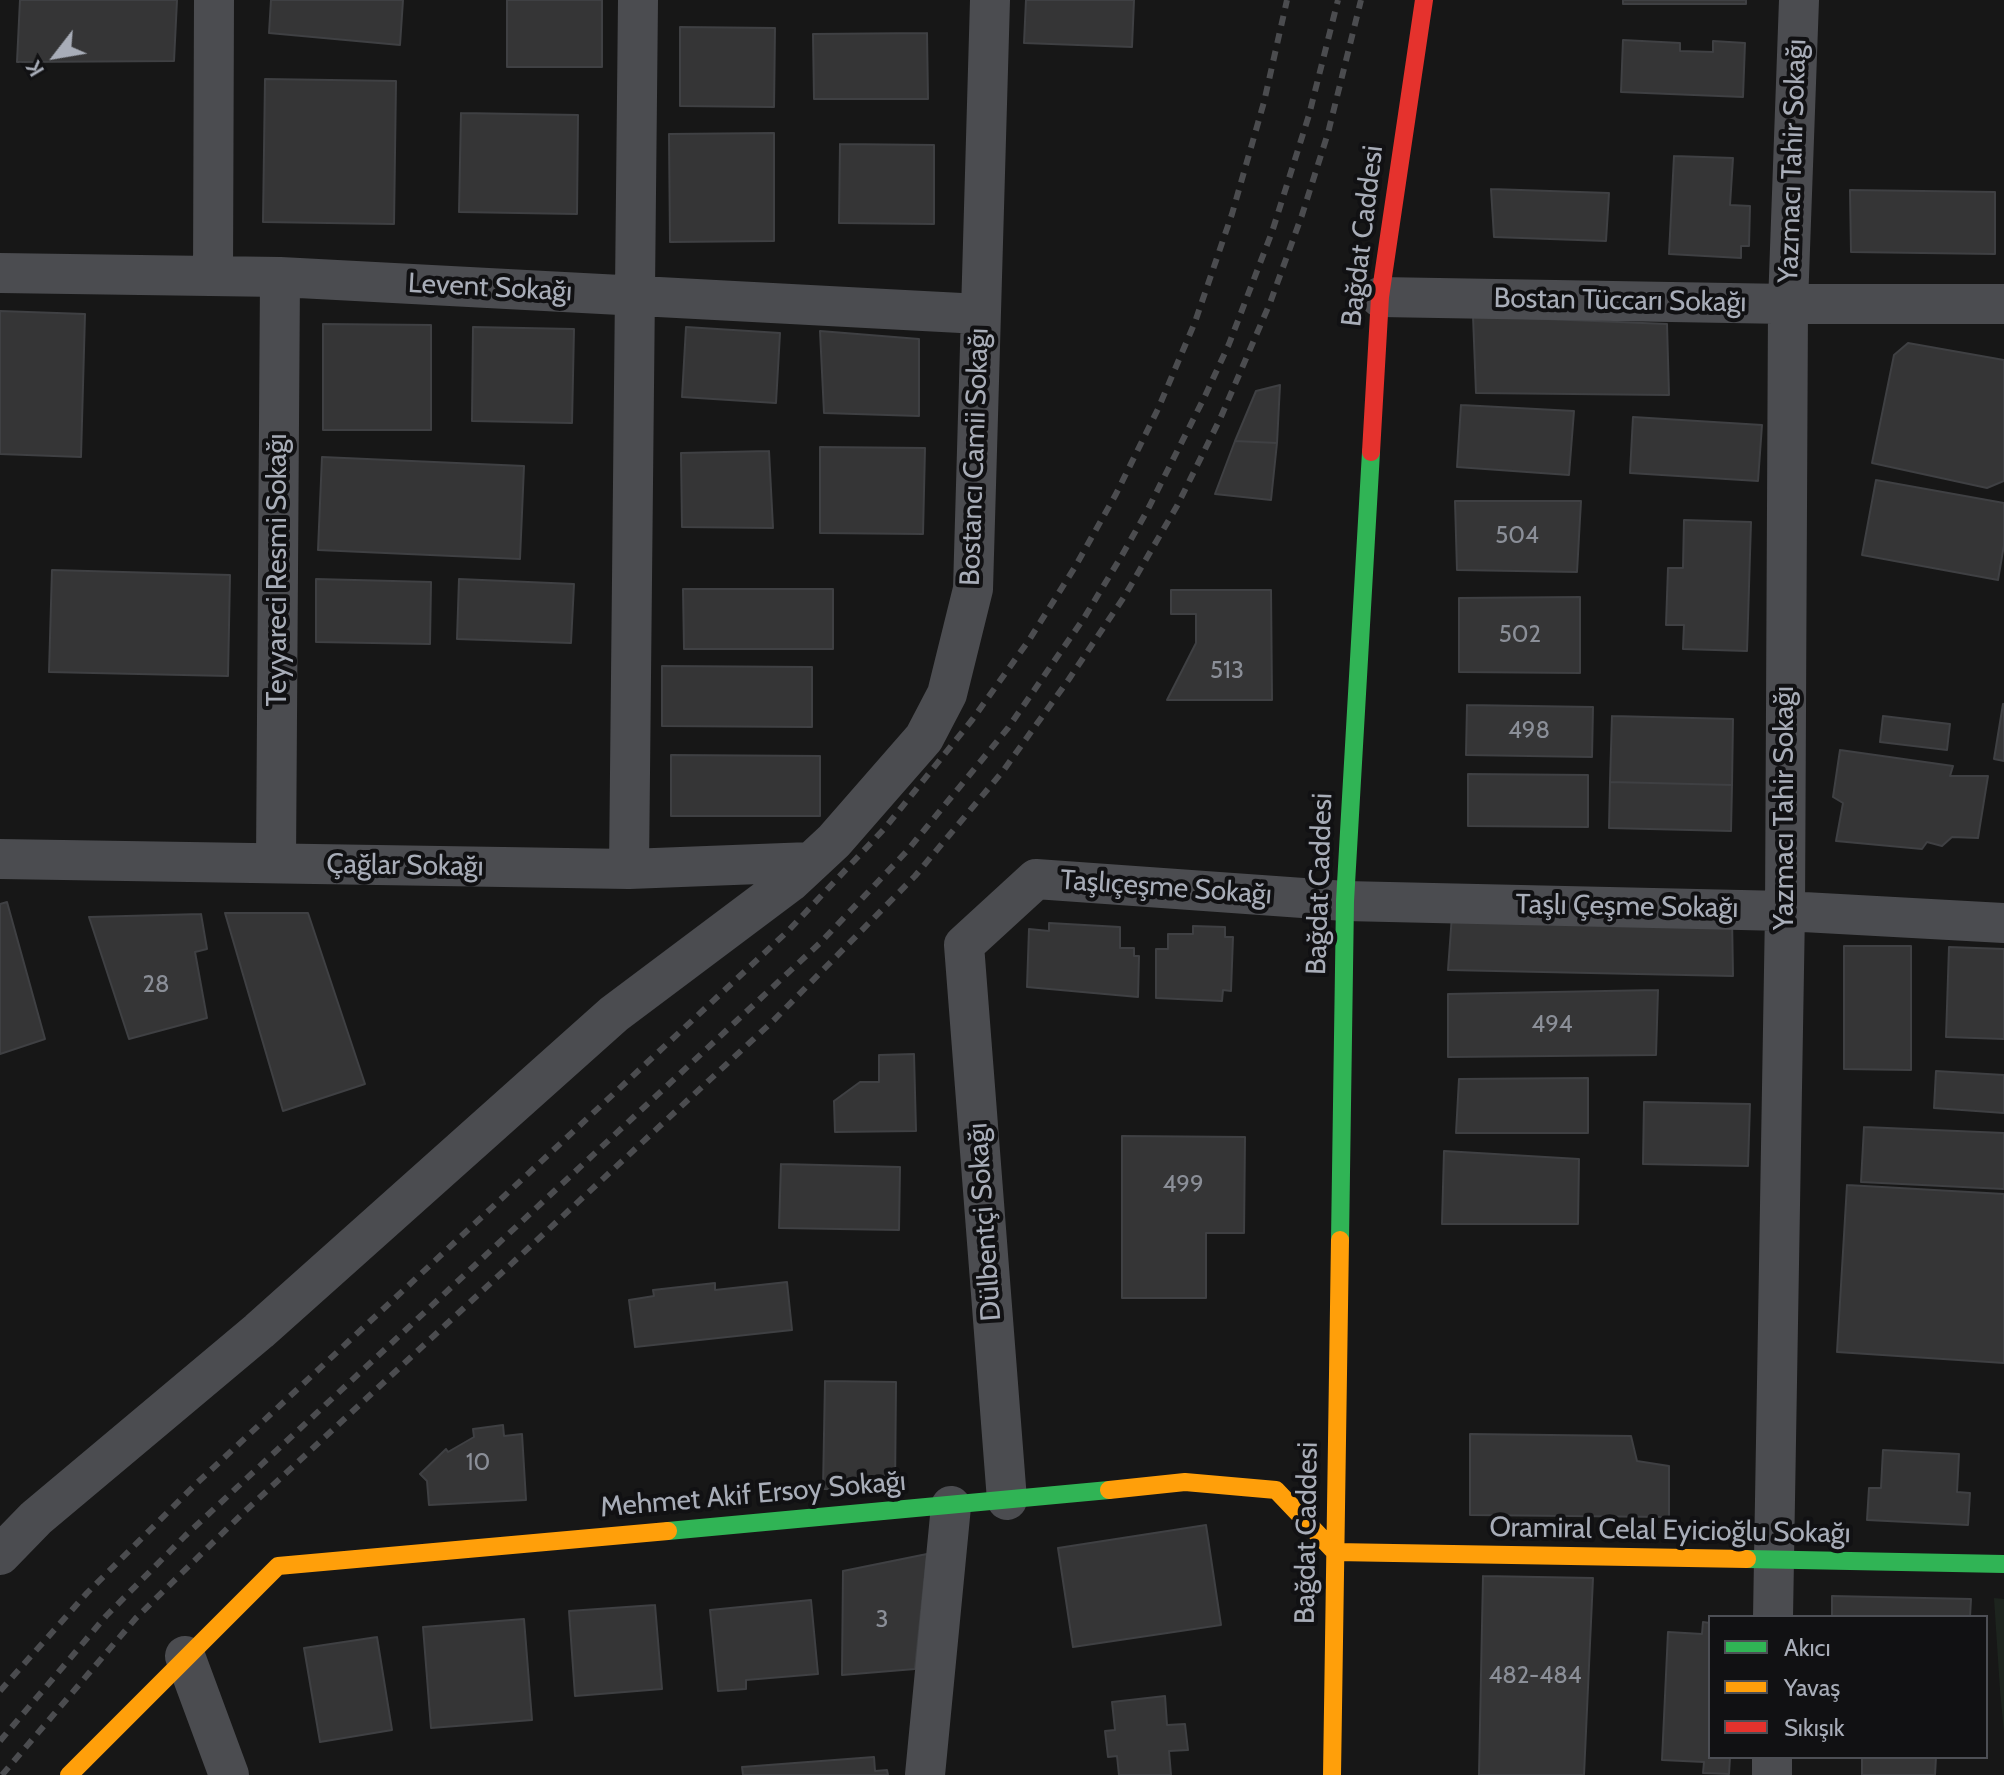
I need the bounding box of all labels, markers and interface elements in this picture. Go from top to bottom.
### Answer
north arrow [16,16,96,96]
street label: Yazmacı Tahir Sokağı [1772,39,1814,283]
text: K [20,56,50,81]
street label: Bağdat Caddesi [1335,144,1391,328]
street label: Levent Sokağı [407,267,573,309]
street label: Bostan Tüccarı Sokağı [1493,282,1747,320]
street label: Bostancı Camii Sokağı [954,327,996,587]
street label: Teyyareci Resmi Sokağı [261,434,295,706]
house number: 504 [1495,522,1539,550]
house number: 502 [1499,621,1541,649]
house number: 513 [1210,657,1244,685]
street label: Yazmacı Tahir Sokağı [1768,686,1802,930]
house number: 498 [1508,717,1550,745]
street label: Bağdat Caddesi [1300,792,1340,976]
street label: Çağlar Sokağı [326,848,484,884]
street label: Taşlıçeşme Sokağı [1059,864,1273,912]
street label: Taşlı Çeşme Sokağı [1515,888,1739,926]
house number: 28 [142,971,170,999]
house number: 494 [1531,1011,1573,1039]
street label: Dülbentçi Sokağı [961,1122,1009,1322]
house number: 499 [1162,1171,1204,1199]
street label: Bağdat Caddesi [1289,1442,1325,1624]
house number: 10 [466,1449,490,1477]
street label: Mehmet Akif Ersoy Sokağı [599,1465,907,1525]
street label: Oramiral Celal Eyicioğlu Sokağı [1489,1511,1851,1551]
house number: 3 [876,1606,888,1634]
legend [1708,1615,1988,1759]
text: Akıcı [1784,1633,1831,1662]
house number: 482-484 [1488,1662,1582,1690]
text: Yavaş [1784,1673,1840,1702]
text: Sıkışık [1784,1713,1845,1742]

